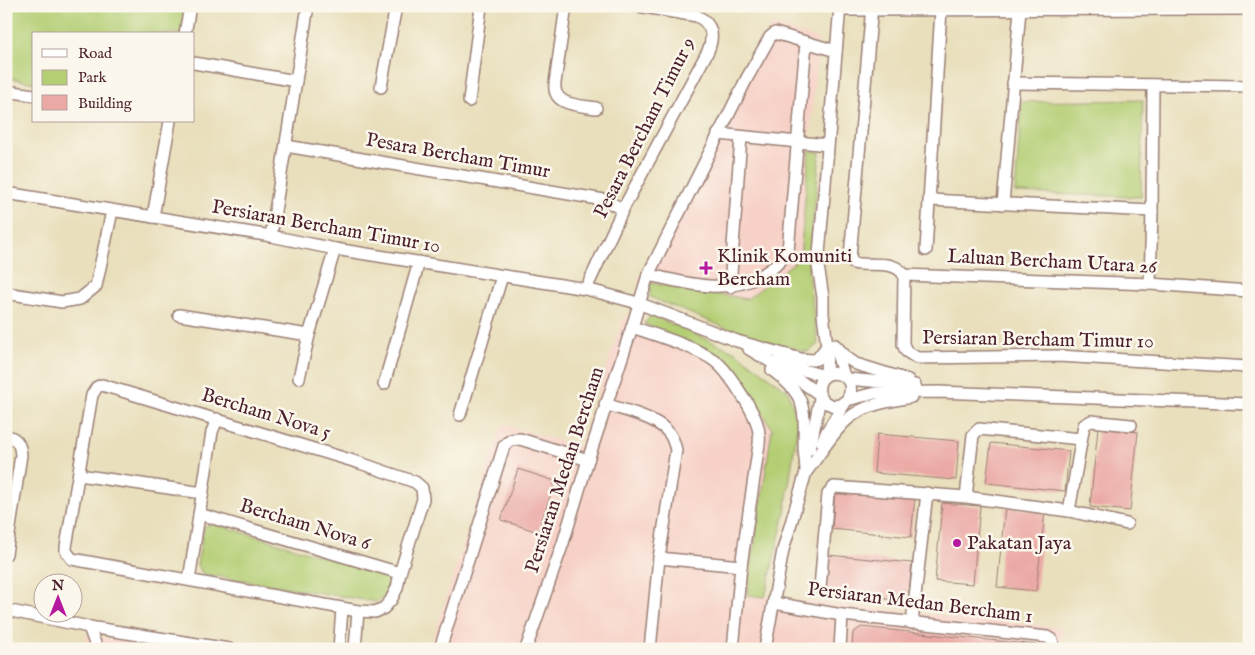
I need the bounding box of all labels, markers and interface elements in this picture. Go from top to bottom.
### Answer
legend [32,32,195,122]
street label: Pesara Bercham Timur 9 [588,33,702,223]
text: Road [78,44,113,63]
text: Park [78,68,108,87]
text: Building [78,94,133,113]
street label: Pesara Bercham Timur [364,127,553,185]
street label: Persiaran Bercham Timur 10 [210,195,442,259]
place label: Klinik Komuniti Bercham [717,244,852,292]
street label: Laluan Bercham Utara 26 [947,244,1158,280]
marker: Klinik Komuniti Bercham [699,261,713,275]
street label: Persiaran Bercham Timur 10 [922,325,1154,355]
street label: Persiaran Medan Bercham [520,364,610,576]
street label: Bercham Nova 5 [198,382,334,446]
street label: Bercham Nova 6 [237,493,374,557]
place label: Pakatan Jaya [967,531,1072,556]
marker: Pakatan Jaya [951,537,963,549]
north arrow [32,572,82,622]
text: N [51,577,64,595]
street label: Persiaran Medan Bercham 1 [806,577,1034,629]

